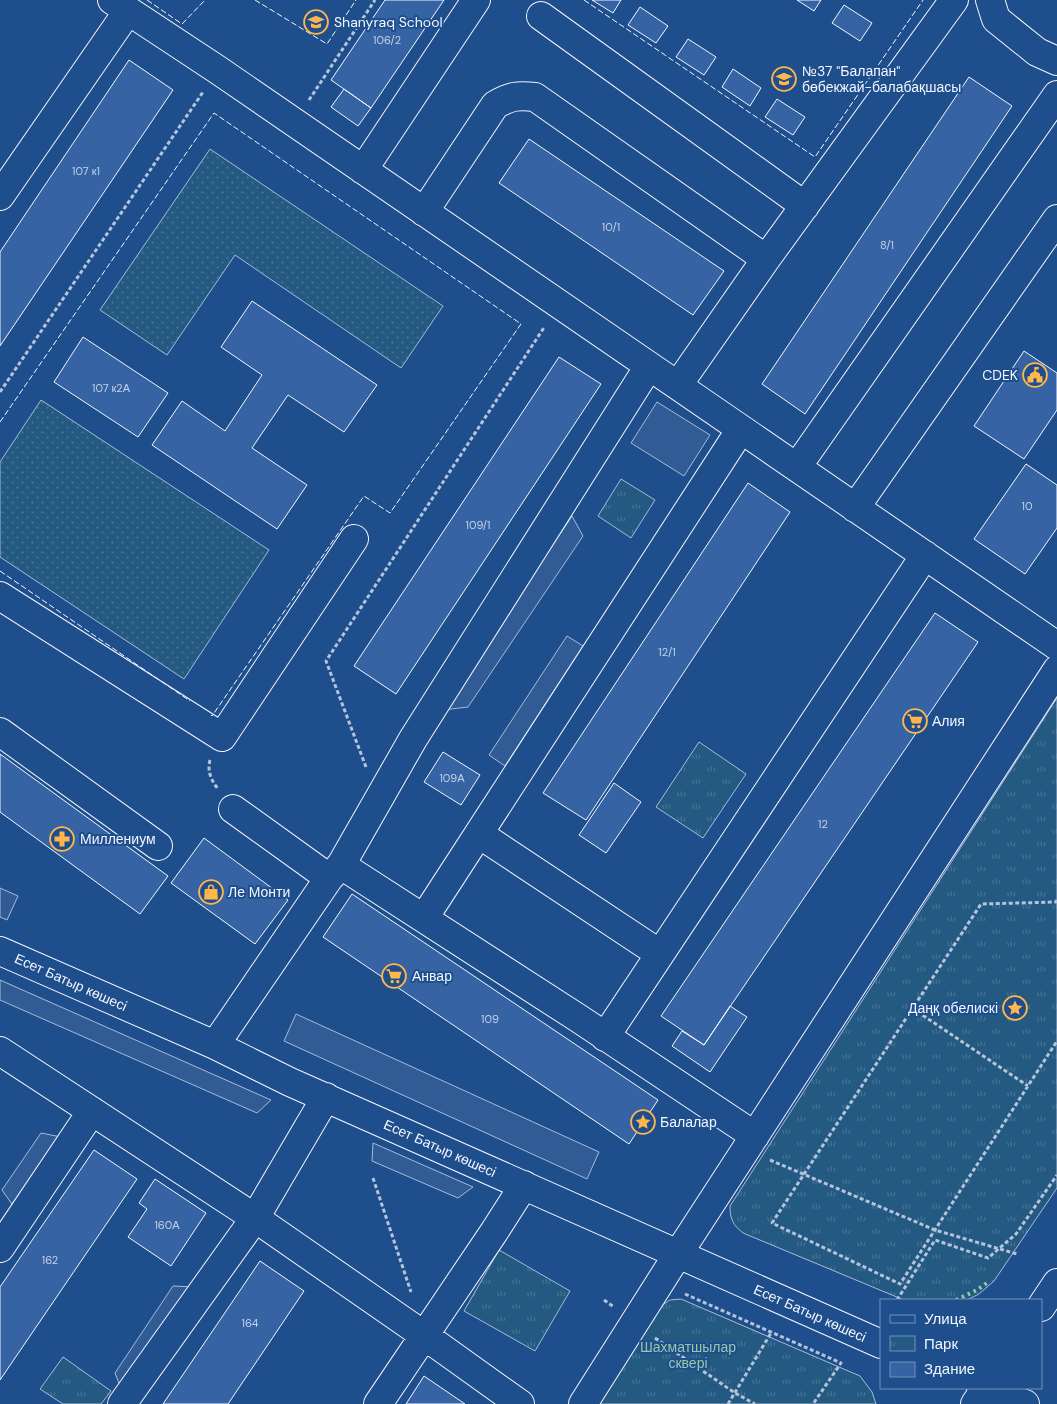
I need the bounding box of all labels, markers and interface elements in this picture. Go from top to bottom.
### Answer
school or university icon: Shanyraq School [303,9,329,35]
place label: Shanyraq School [334,13,443,31]
house number: 106/2 [373,33,401,47]
place label: №37 "Балапан" бөбекжай-балабақшасы [802,62,961,96]
school or university icon: №37 "Балапан" бөбекжай-балабақшасы [771,66,797,92]
house number: 107 к1 [72,164,100,178]
house number: 10/1 [602,220,620,234]
house number: 8/1 [880,238,894,252]
public building icon: CDEK [1022,362,1048,388]
place label: CDEK [982,366,1018,384]
house number: 107 к2А [92,381,131,395]
house number: 10 [1022,499,1032,513]
house number: 109/1 [465,518,491,532]
house number: 12/1 [658,645,676,659]
supermarket icon: Алия [902,708,928,734]
place label: Алия [932,712,965,730]
house number: 109А [439,771,465,785]
house number: 12 [818,817,828,831]
pharmacy icon: Миллениум [49,826,75,852]
place label: Миллениум [80,830,156,848]
shop icon: Ле Монти [198,879,224,905]
place label: Ле Монти [228,883,290,901]
street label: Есет Батыр көшесі [12,949,130,1015]
supermarket icon: Анвар [381,963,407,989]
place label: Анвар [412,967,452,985]
place icon: Даңқ обелискі [1002,995,1028,1021]
place label: Даңқ обелискі [908,999,998,1017]
house number: 109 [481,1012,499,1026]
place icon: Балалар [630,1109,656,1135]
place label: Балалар [660,1113,717,1131]
street label: Есет Батыр көшесі [381,1115,499,1181]
house number: 160А [154,1218,180,1232]
house number: 162 [42,1253,58,1267]
street label: Есет Батыр көшесі [751,1280,869,1346]
legend [880,1299,1042,1389]
text: Улица [924,1309,967,1329]
house number: 164 [241,1316,259,1330]
text: Парк [924,1334,958,1354]
park label: Шахматшылар сквері [640,1338,736,1372]
text: Здание [924,1359,975,1379]

